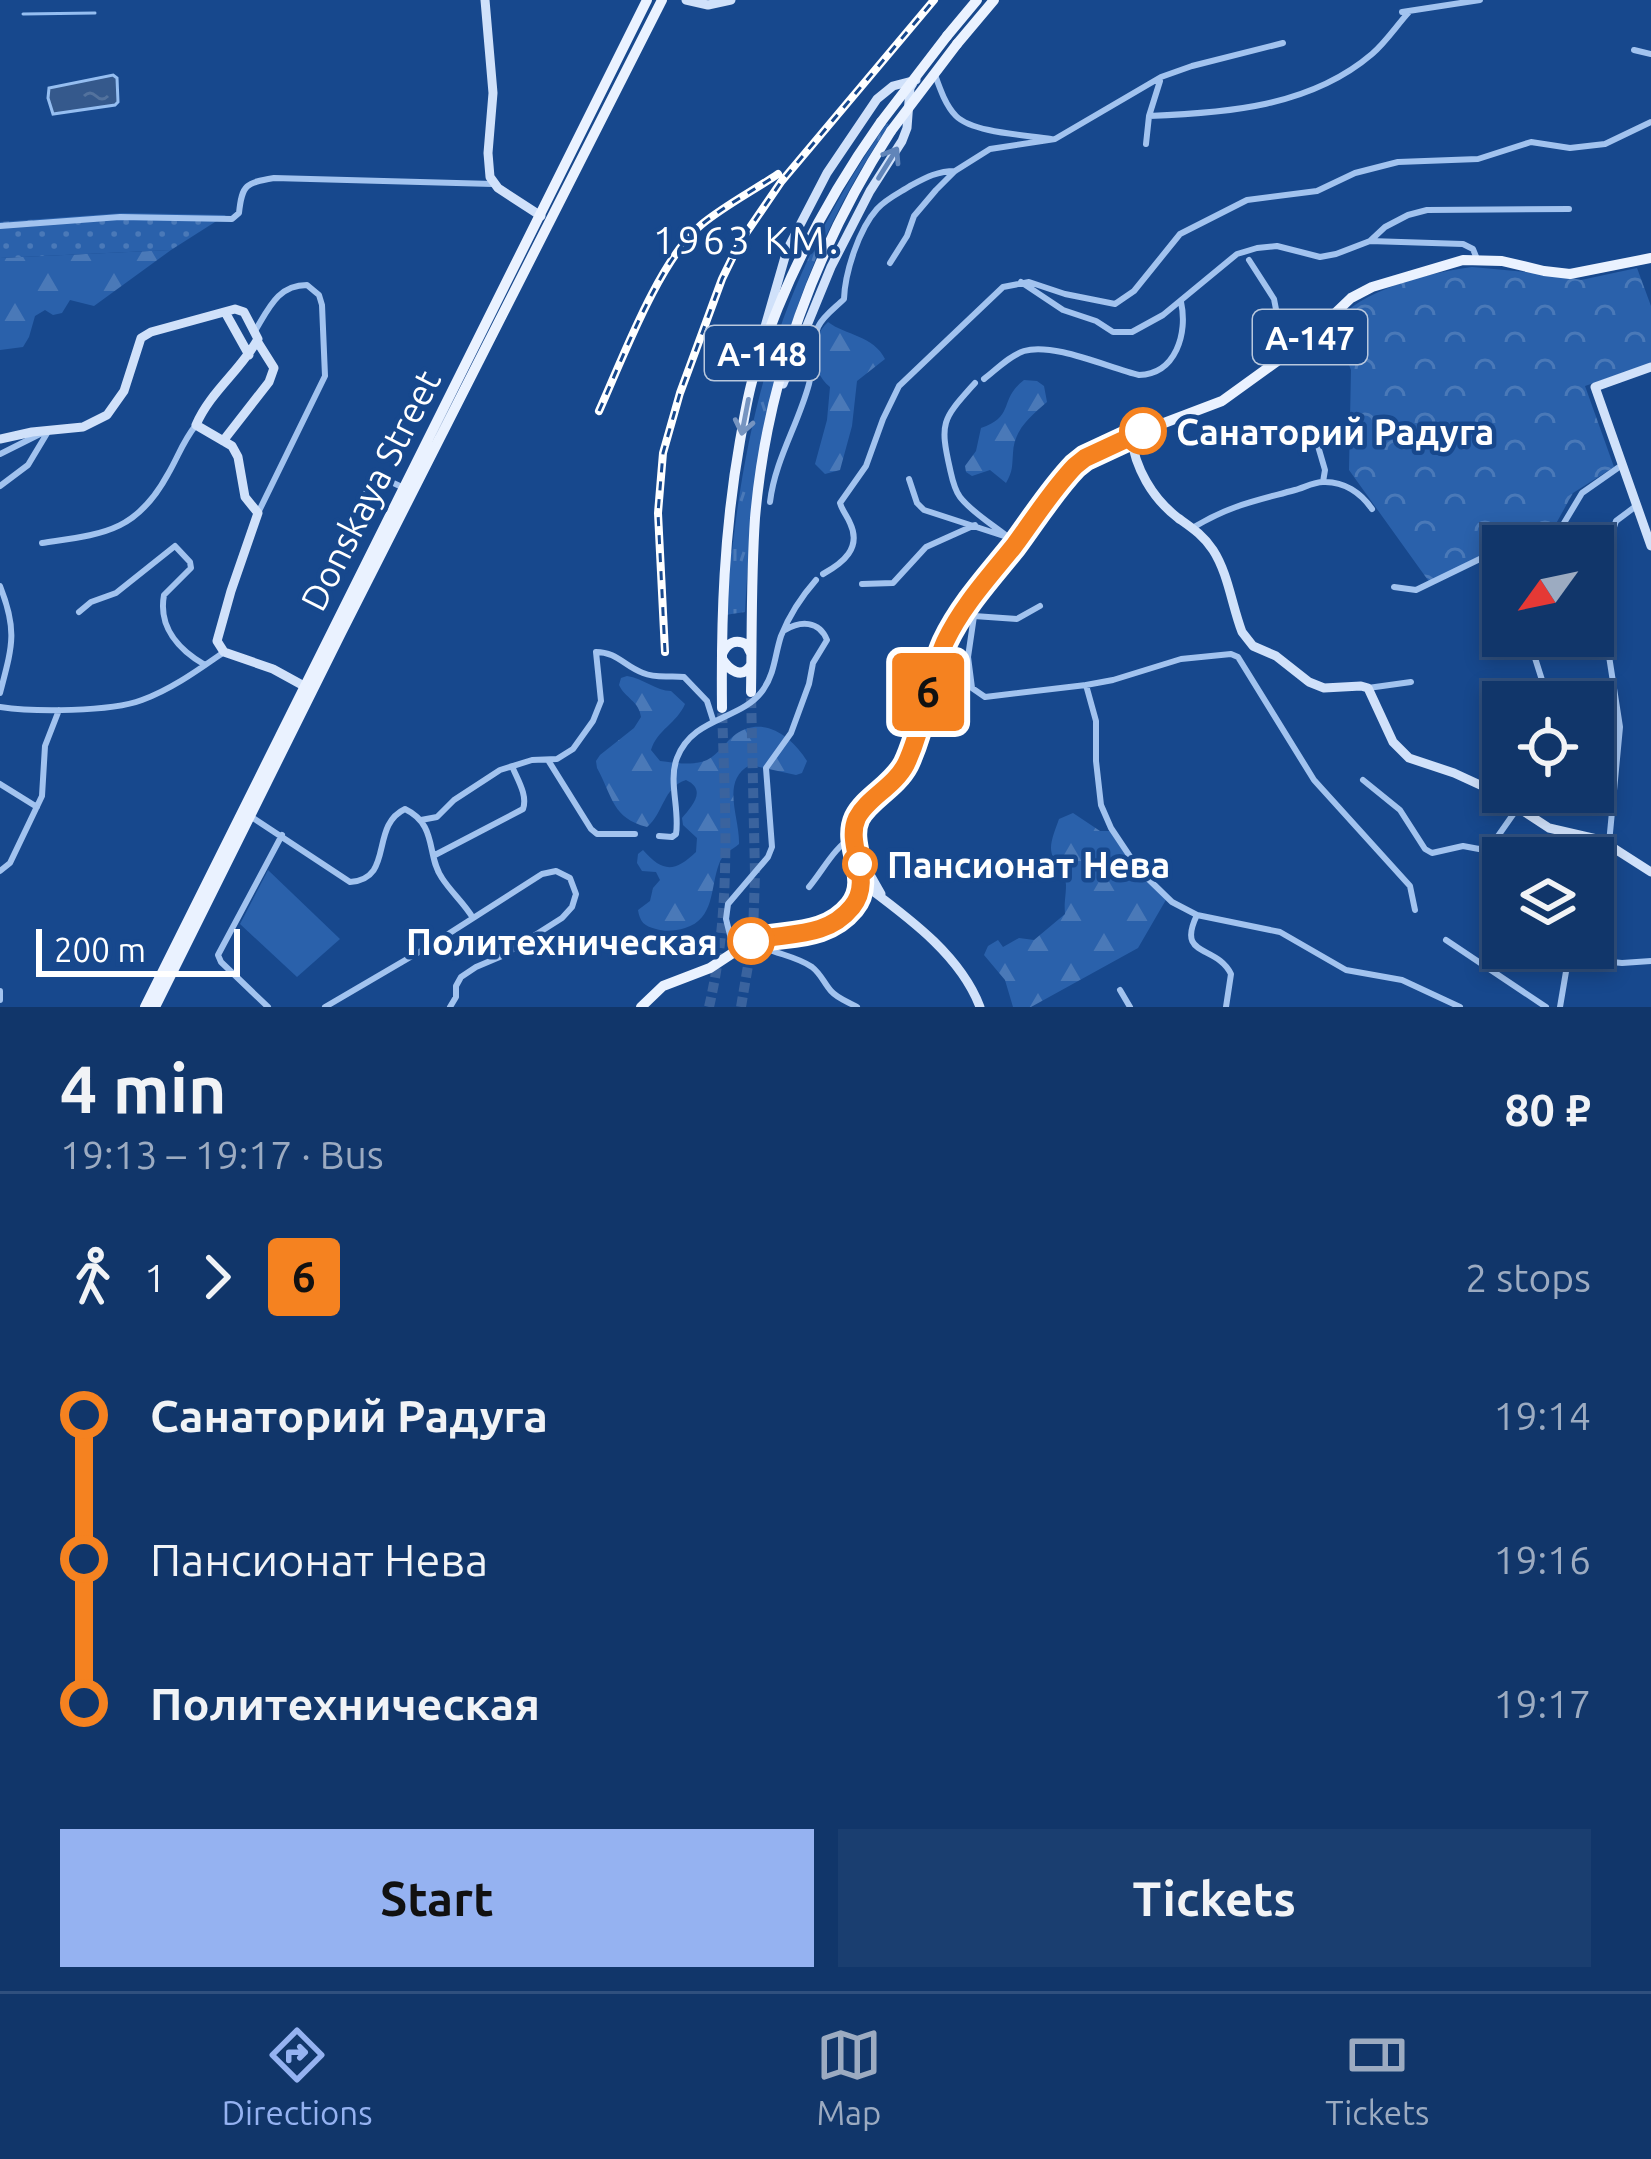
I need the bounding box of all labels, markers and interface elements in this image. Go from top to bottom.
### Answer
one-way arrow [876,147,900,181]
district label: 1963 КМ. [653,218,841,261]
road number: А-147 [1253,310,1367,364]
road number: А-148 [705,326,819,380]
street label: Donskaya Street [292,363,448,617]
one-way arrow [733,397,755,436]
marker: Санаторий Радуга [1121,409,1165,453]
place label: Санаторий Радуга [1176,411,1494,452]
north arrow [1482,525,1614,657]
map controls [1482,525,1614,969]
line badge: 6 [889,653,967,731]
text: 6 [916,668,940,715]
button: locate [1482,681,1614,813]
button: layers [1482,837,1614,969]
place label: Пансионат Нева [887,844,1170,885]
marker: Пансионат Нева [844,848,876,880]
marker: Политехническая [729,919,773,963]
place label: Политехническая [406,921,718,962]
scale bar [36,923,240,976]
text: 200 m [54,931,146,968]
text: 4 min [60,1051,227,1125]
text: 80 ₽ [1504,1084,1591,1135]
text: 19:13 – 19:17 · Bus [60,1133,384,1176]
icon: walk [60,1244,126,1310]
icon: forward [184,1244,250,1310]
text: 6 [292,1253,316,1300]
text: 1 [144,1256,166,1299]
text: 2 stops [1465,1256,1591,1299]
text: Санаторий Радуга [150,1390,548,1441]
text: 19:14 [1493,1394,1591,1437]
text: Пансионат Нева [150,1534,488,1585]
text: 19:16 [1493,1538,1591,1581]
text: Политехническая [150,1678,540,1729]
text: 19:17 [1493,1682,1591,1725]
button: Start [60,1829,814,1967]
button: Tickets [838,1829,1591,1967]
tab: Directions [222,2022,373,2131]
tab: Map [816,2022,882,2131]
tab: Tickets [1325,2022,1429,2131]

